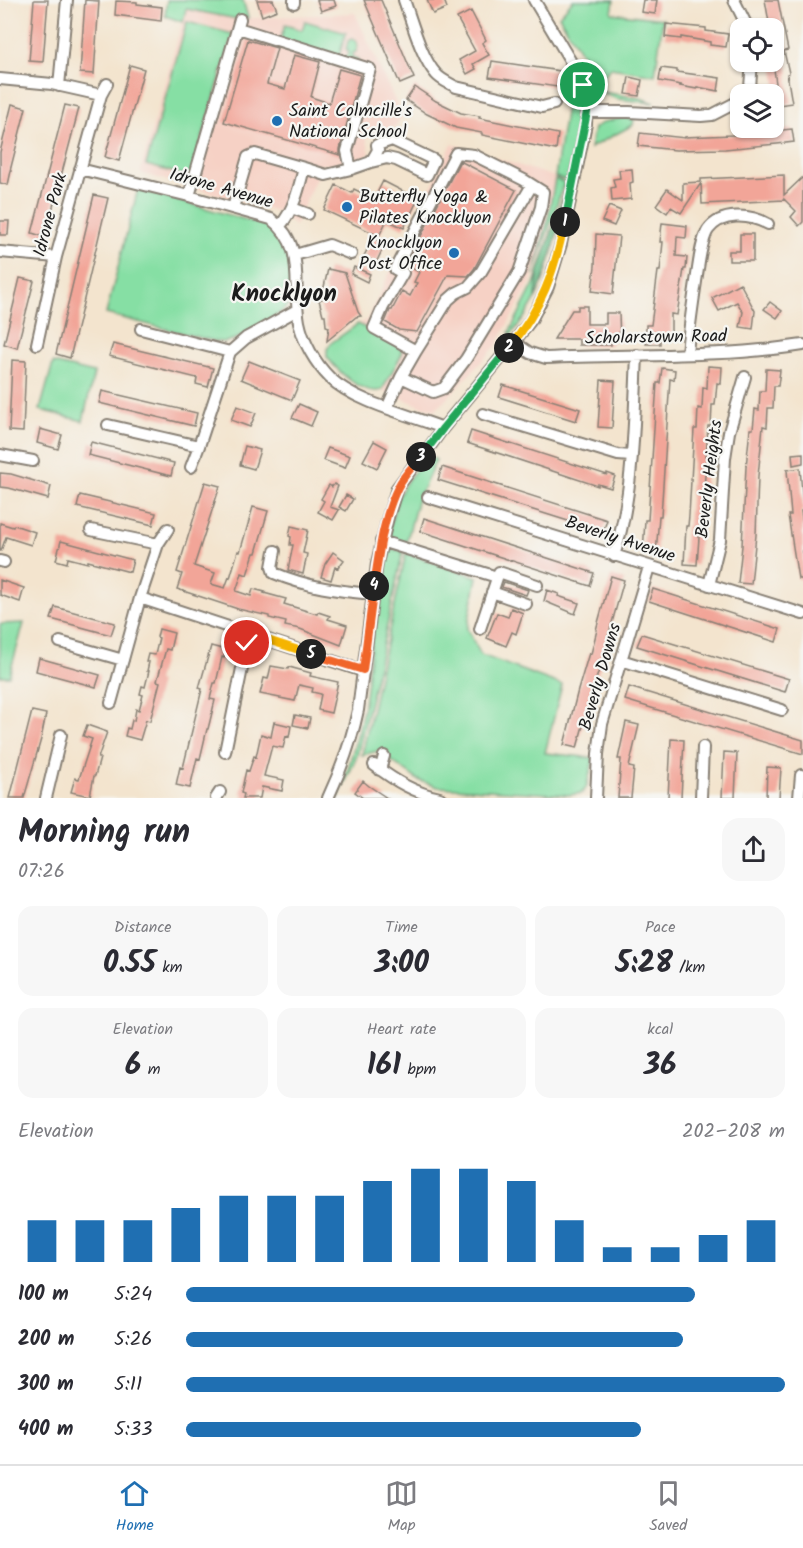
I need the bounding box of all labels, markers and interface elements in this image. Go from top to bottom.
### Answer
map controls [730,18,784,138]
button: locate [730,18,784,72]
pin [557,59,608,110]
icon: arrive [566,68,599,101]
button: layers [730,84,784,138]
place label: Saint Colmcille's National School [289,97,413,147]
marker: Saint Colmcille's National School [270,114,284,128]
street label: Idrone Avenue [166,160,276,218]
street label: Idrone Park [26,169,76,260]
place label: Butterfly Yoga & Pilates Knocklyon [359,183,491,233]
marker: Butterfly Yoga & Pilates Knocklyon [340,200,354,214]
pin: 1 [550,207,580,237]
text: 1 [563,209,567,234]
place label: Knocklyon Post Office [359,229,442,279]
marker: Knocklyon Post Office [447,246,461,260]
district label: Knocklyon [231,275,337,314]
street label: Scholarstown Road [585,322,728,354]
pin: 2 [494,333,524,363]
text: 2 [504,335,514,360]
street label: Beverly Heights [688,418,732,540]
pin: 3 [406,442,436,472]
text: 3 [417,444,425,469]
street label: Beverly Avenue [561,509,679,571]
pin: 4 [359,571,389,601]
text: 4 [370,573,378,598]
pin [221,617,272,668]
street label: Beverly Downs [572,620,630,734]
icon: check [230,626,263,659]
pin: 5 [296,639,326,669]
text: 5 [307,641,315,666]
text: Morning run [18,807,190,860]
button: share [722,818,785,881]
text: 07:26 [18,856,65,888]
text: Distance [114,915,172,940]
text: Time [385,915,418,940]
text: Pace [645,915,675,940]
text: 0.55 [103,940,156,988]
text: 3:00 [374,940,429,988]
text: 5:28 [615,940,673,988]
text: km [156,955,183,980]
text: /km [673,955,705,980]
text: Elevation [113,1017,173,1042]
text: Heart rate [367,1017,436,1042]
text: kcal [647,1017,673,1042]
text: 6 [125,1042,141,1090]
text: 161 [367,1042,401,1090]
text: 36 [644,1042,677,1090]
text: m [141,1057,161,1082]
text: bpm [401,1057,436,1082]
text: Elevation [18,1116,94,1148]
text: 202–208 m [682,1116,785,1148]
text: 100 m [18,1279,69,1311]
text: 5:24 [114,1279,152,1311]
text: 200 m [18,1324,74,1356]
text: 5:26 [114,1324,152,1356]
text: 300 m [18,1369,74,1401]
text: 5:11 [114,1369,142,1401]
text: 400 m [18,1414,74,1446]
text: 5:33 [114,1414,153,1446]
tab: Home [116,1477,154,1538]
tab: Map [385,1477,418,1538]
tab: Saved [649,1477,687,1538]

